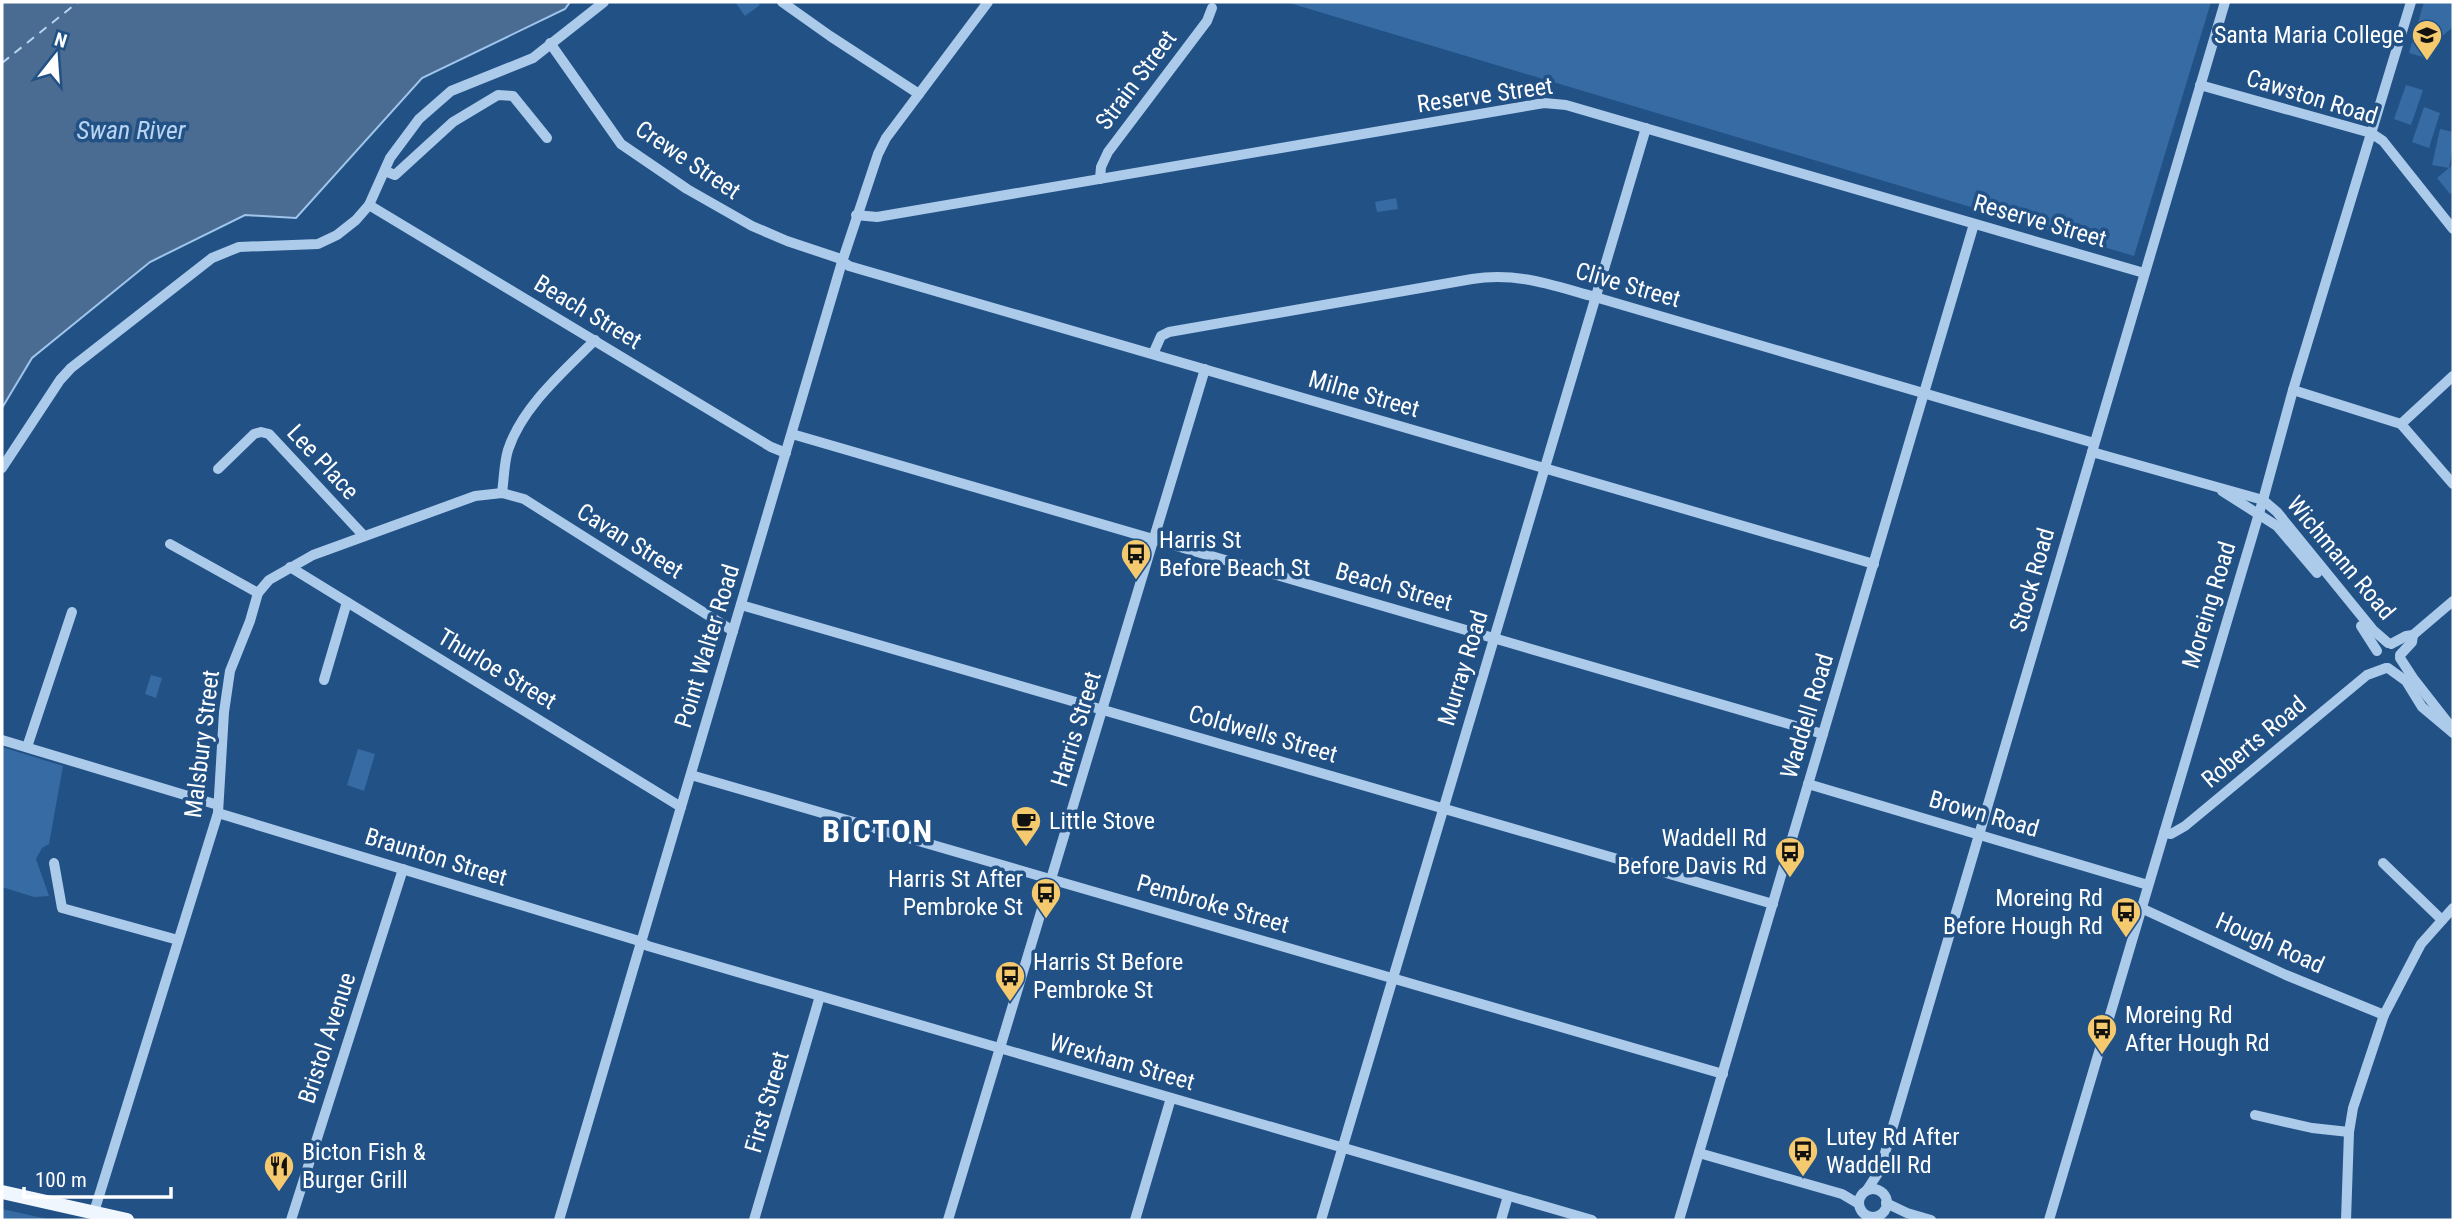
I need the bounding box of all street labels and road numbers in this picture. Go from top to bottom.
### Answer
street label: Strain Street [1090,25,1182,135]
street label: Cawston Road [2243,64,2381,130]
street label: Reserve Street [1415,72,1555,118]
street label: Crewe Street [630,115,746,205]
street label: Reserve Street [1970,189,2110,253]
street label: Clive Street [1572,257,1684,313]
street label: Beach Street [529,269,647,355]
street label: Milne Street [1305,365,1423,423]
street label: Lee Place [281,419,365,505]
street label: Wichmann Road [2281,490,2401,626]
street label: Cavan Street [572,497,688,585]
street label: Stock Road [2004,525,2060,635]
street label: Moreing Road [2176,538,2242,672]
street label: Beach Street [1332,557,1456,617]
street label: Point Walter Road [669,561,745,731]
street label: Murray Road [1432,607,1494,729]
street label: Thurloe Street [433,623,561,715]
street label: Waddell Road [1775,650,1839,782]
street label: Malsbury Street [179,668,225,820]
street label: Harris Street [1045,668,1107,790]
street label: Roberts Road [2196,690,2312,794]
street label: Coldwells Street [1185,699,1341,769]
street label: Brown Road [1926,785,2042,843]
street label: Braunton Street [362,822,510,892]
street label: Pembroke Street [1134,869,1292,939]
street label: Hough Road [2211,907,2329,979]
street label: Bristol Avenue [293,969,361,1107]
street label: Wrexham Street [1046,1028,1198,1096]
street label: First Street [739,1048,795,1156]

